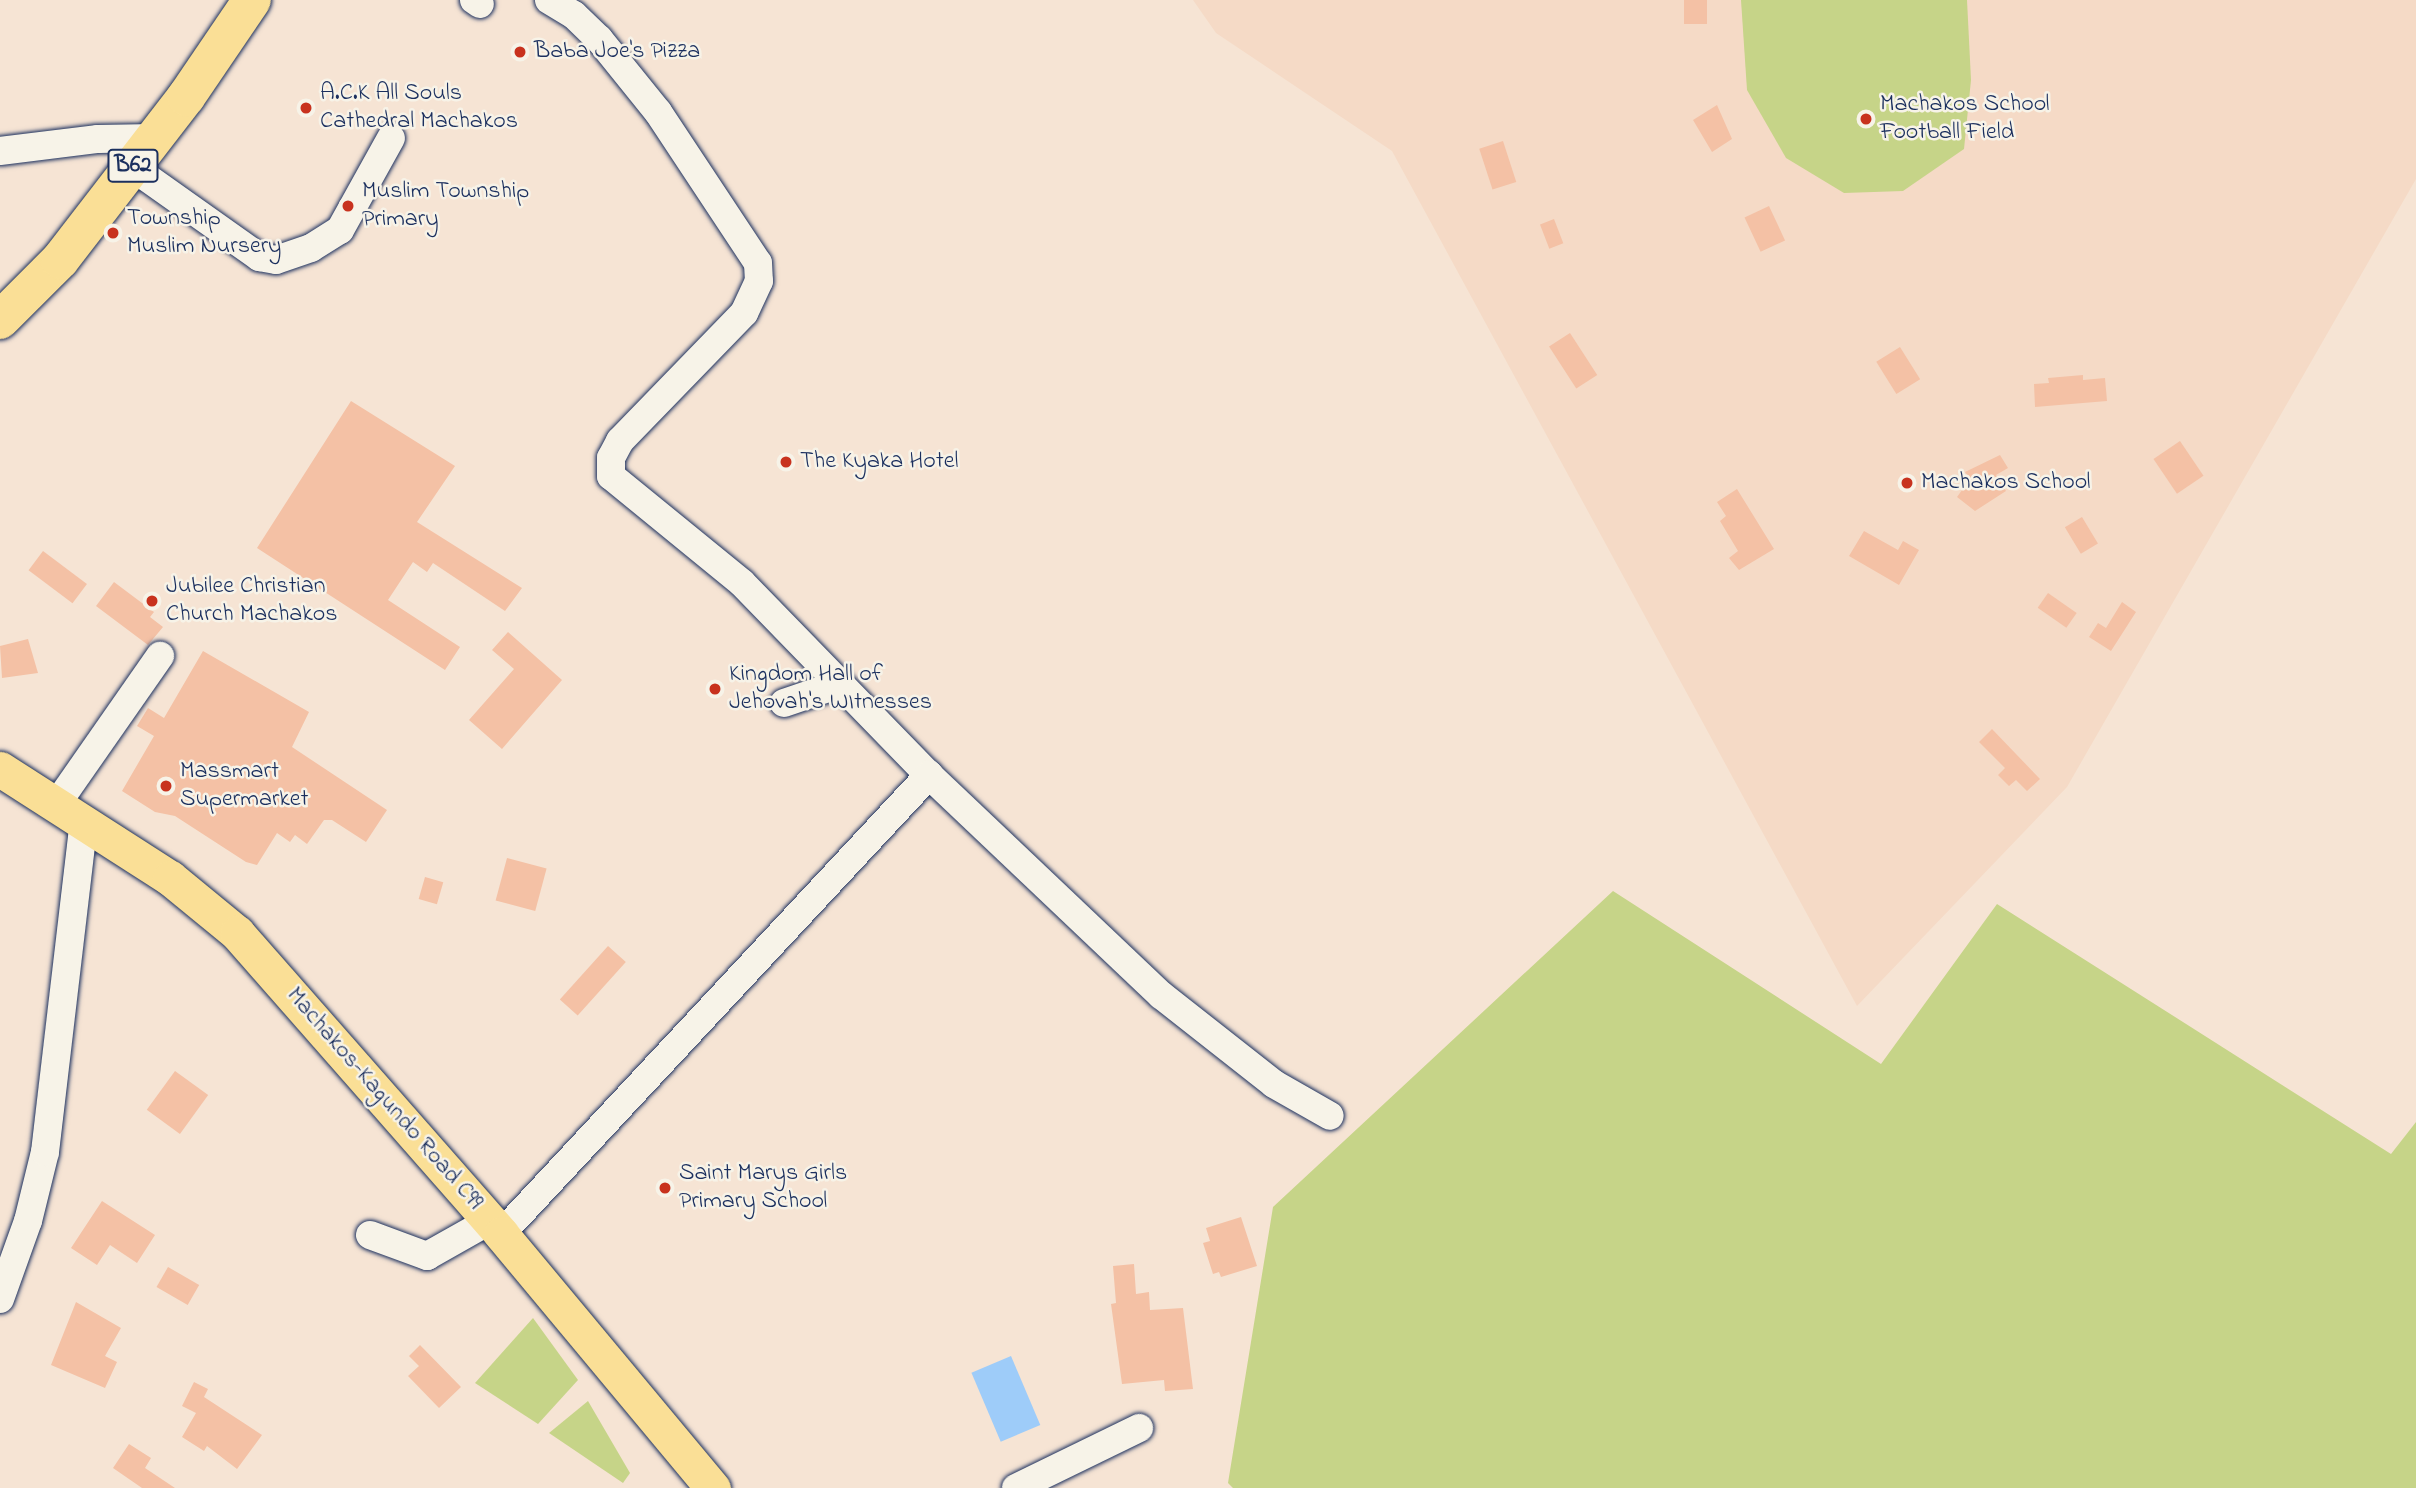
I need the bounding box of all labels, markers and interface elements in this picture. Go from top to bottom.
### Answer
place label: Baba Joe's Pizza [534,38,700,66]
marker: Baba Joe's Pizza [512,44,528,60]
place label: A.C.K All Souls Cathedral Machakos [320,80,518,136]
place label: Machakos School Football Field [1880,91,2049,147]
marker: A.C.K All Souls Cathedral Machakos [298,100,314,116]
marker: Machakos School Football Field [1858,111,1874,127]
road number: B62 [107,146,159,186]
place label: Muslim Township Primary [362,178,529,234]
marker: Muslim Township Primary [340,198,356,214]
place label: Township Muslim Nursery [127,205,281,261]
marker: Township Muslim Nursery [105,225,121,241]
place label: The Kyaka Hotel [800,448,959,476]
marker: The Kyaka Hotel [778,454,794,470]
place label: Machakos School [1921,469,2090,497]
marker: Machakos School [1899,475,1915,491]
place label: Jubilee Christian Church Machakos [166,573,337,629]
marker: Jubilee Christian Church Machakos [144,593,160,609]
place label: Kingdom Hall of Jehovah's WItnesses [729,661,932,717]
marker: Kingdom Hall of Jehovah's WItnesses [707,681,723,697]
place label: Massmart Supermarket [180,758,309,814]
marker: Massmart Supermarket [158,778,174,794]
street label: Machakos-Kagundo Road C99 [280,982,488,1216]
place label: Saint Marys Girls Primary School [679,1160,847,1216]
marker: Saint Marys Girls Primary School [657,1180,673,1196]

